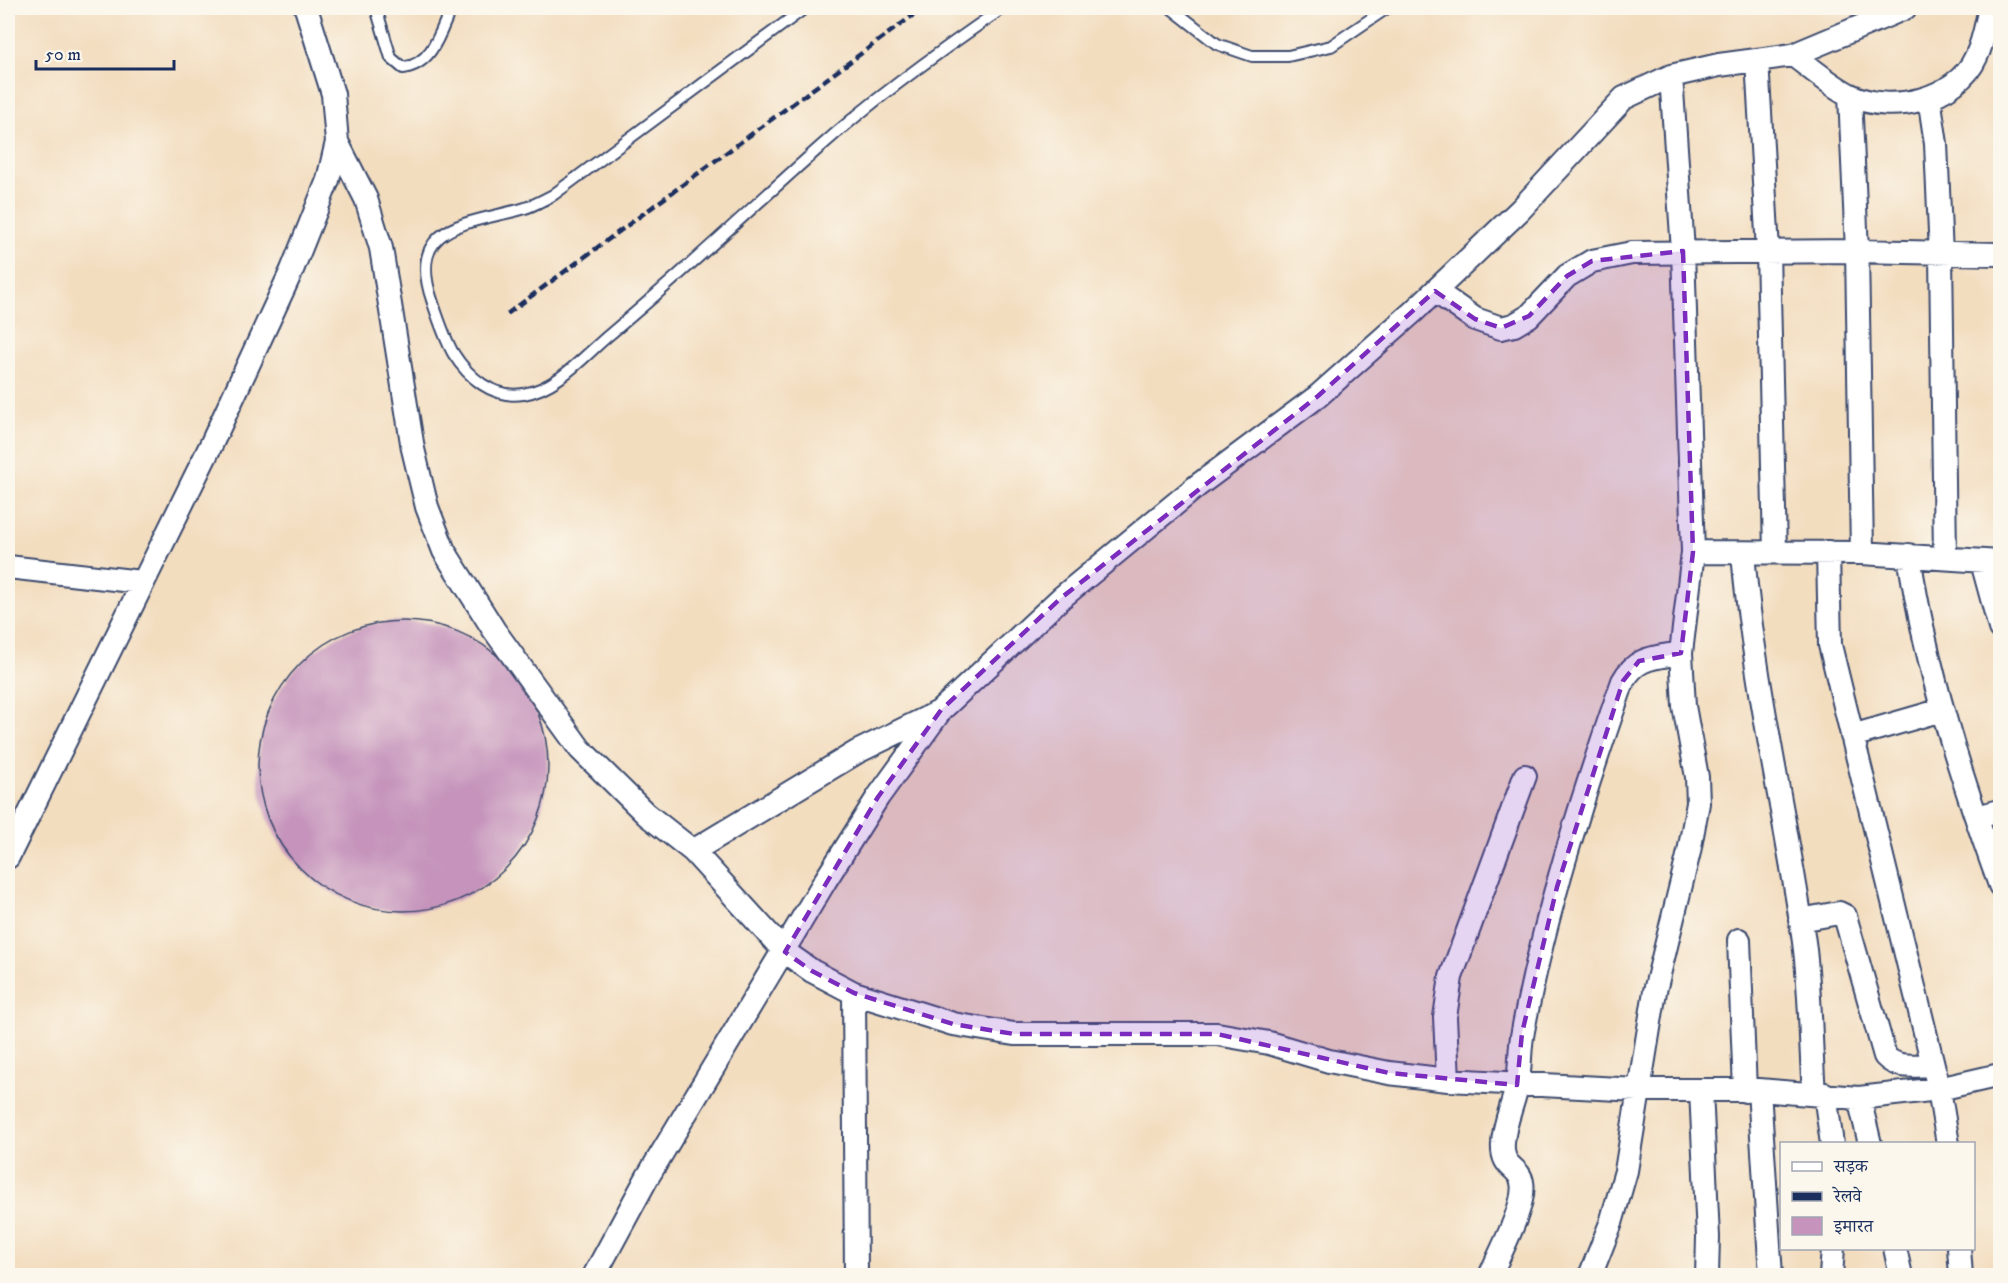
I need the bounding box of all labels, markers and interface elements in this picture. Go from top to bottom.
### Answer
scale bar [36,33,174,71]
text: 50 m [45,44,81,66]
legend [1780,1142,1975,1250]
text: सड़क [1833,1156,1869,1178]
text: रेलवे [1832,1186,1863,1208]
text: इमारत [1833,1216,1874,1238]

